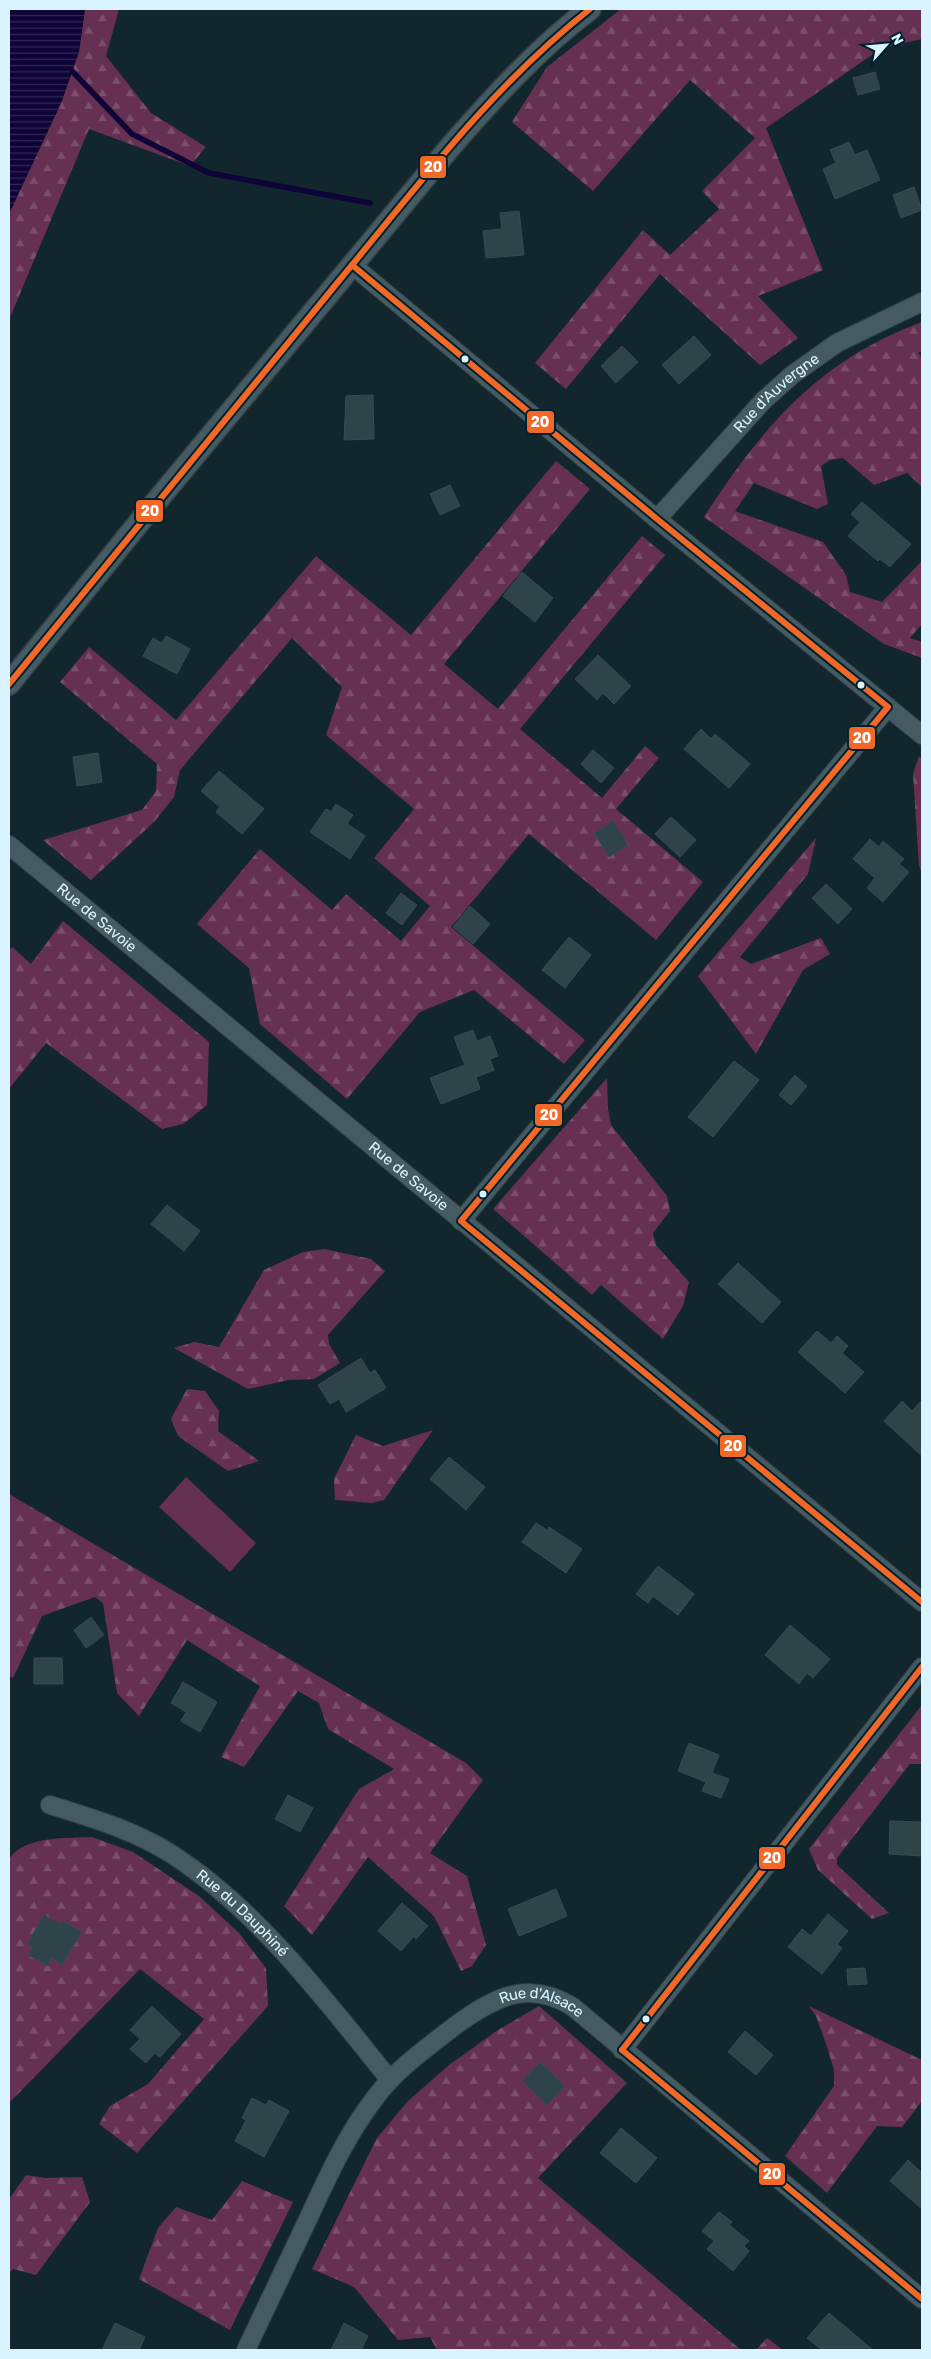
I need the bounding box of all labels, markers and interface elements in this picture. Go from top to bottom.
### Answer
north arrow [861,20,911,70]
text: N [887,31,907,48]
line badge: 20 [419,155,447,179]
text: 20 [424,159,442,176]
street label: Rue d'Auvergne [730,350,823,436]
unlabelled marker [460,354,470,364]
line badge: 20 [526,410,555,434]
text: 20 [531,414,549,431]
line badge: 20 [135,499,164,523]
text: 20 [141,503,159,520]
unlabelled marker [856,680,866,690]
line badge: 20 [848,726,876,750]
text: 20 [853,730,871,747]
street label: Rue de Savoie [53,879,140,956]
line badge: 20 [534,1103,563,1127]
text: 20 [540,1107,558,1124]
street label: Rue de Savoie [365,1138,452,1215]
unlabelled marker [478,1189,488,1199]
line badge: 20 [719,1434,747,1458]
text: 20 [724,1438,742,1455]
line badge: 20 [758,1846,786,1870]
text: 20 [763,1850,781,1867]
street label: Rue du Dauphiné [193,1866,292,1960]
street label: Rue d'Alsace [497,1984,588,2021]
unlabelled marker [641,2014,651,2024]
line badge: 20 [758,2162,786,2186]
text: 20 [763,2166,781,2183]

